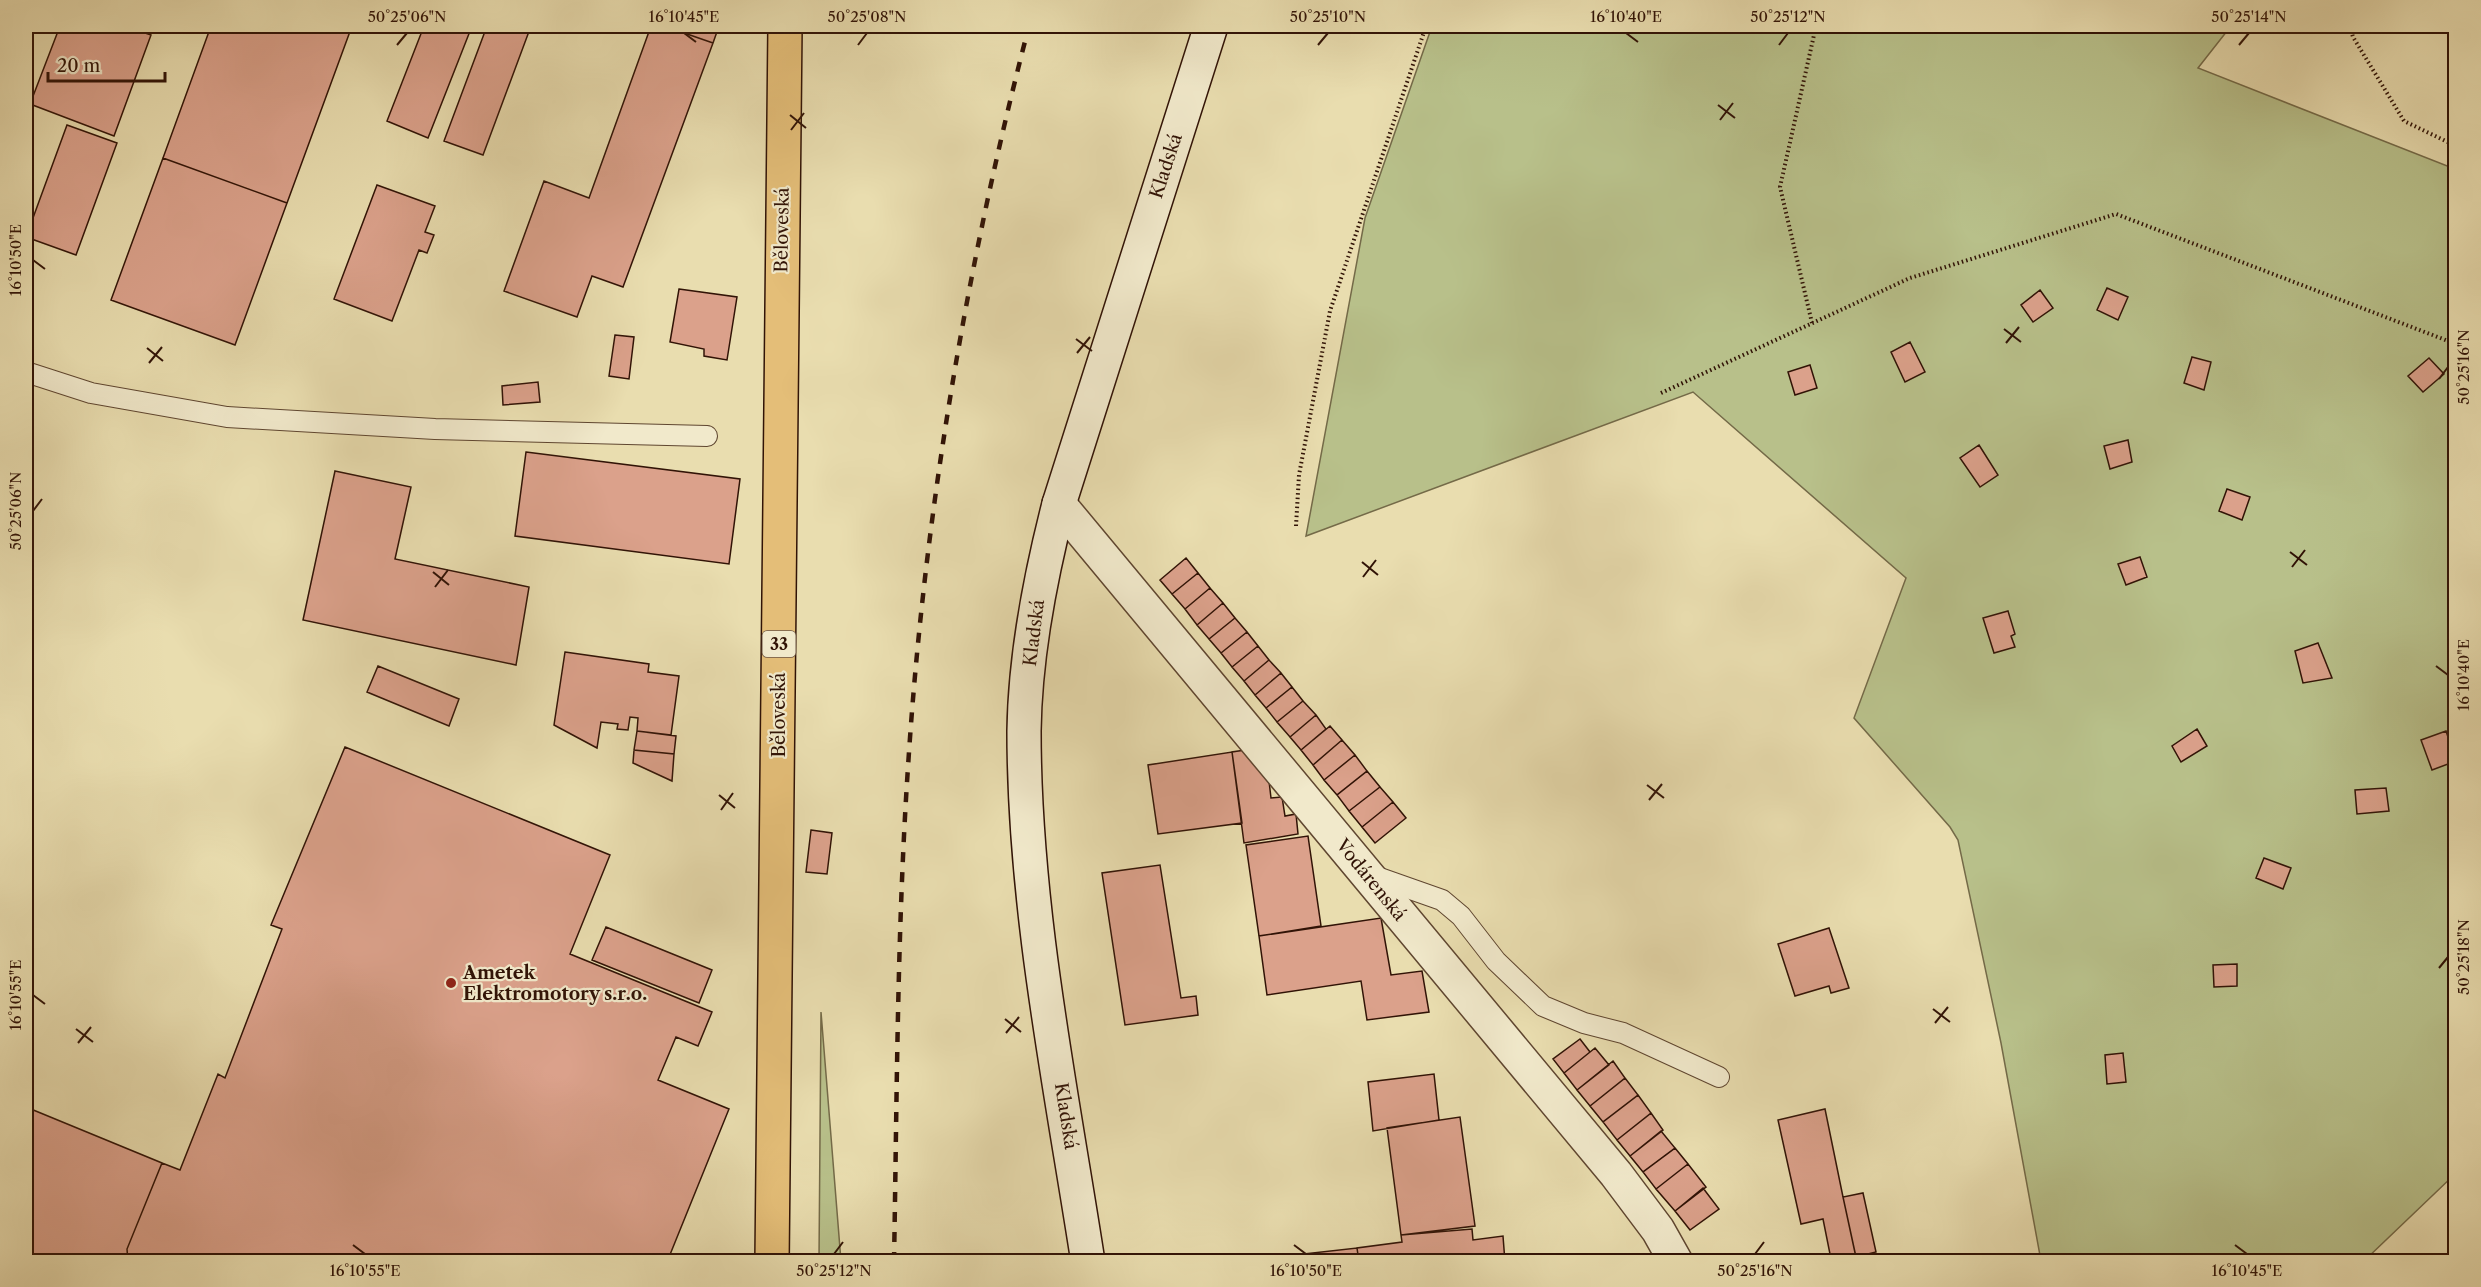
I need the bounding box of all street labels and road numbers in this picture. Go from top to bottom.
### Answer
street label: Kladská [1145,130,1187,201]
street label: Běloveská [770,187,794,273]
street label: Kladská [1019,598,1049,668]
road number: 33 [762,631,796,657]
street label: Běloveská [768,672,790,758]
street label: Vodárenská [1331,834,1411,926]
street label: Kladská [1050,1081,1082,1151]

